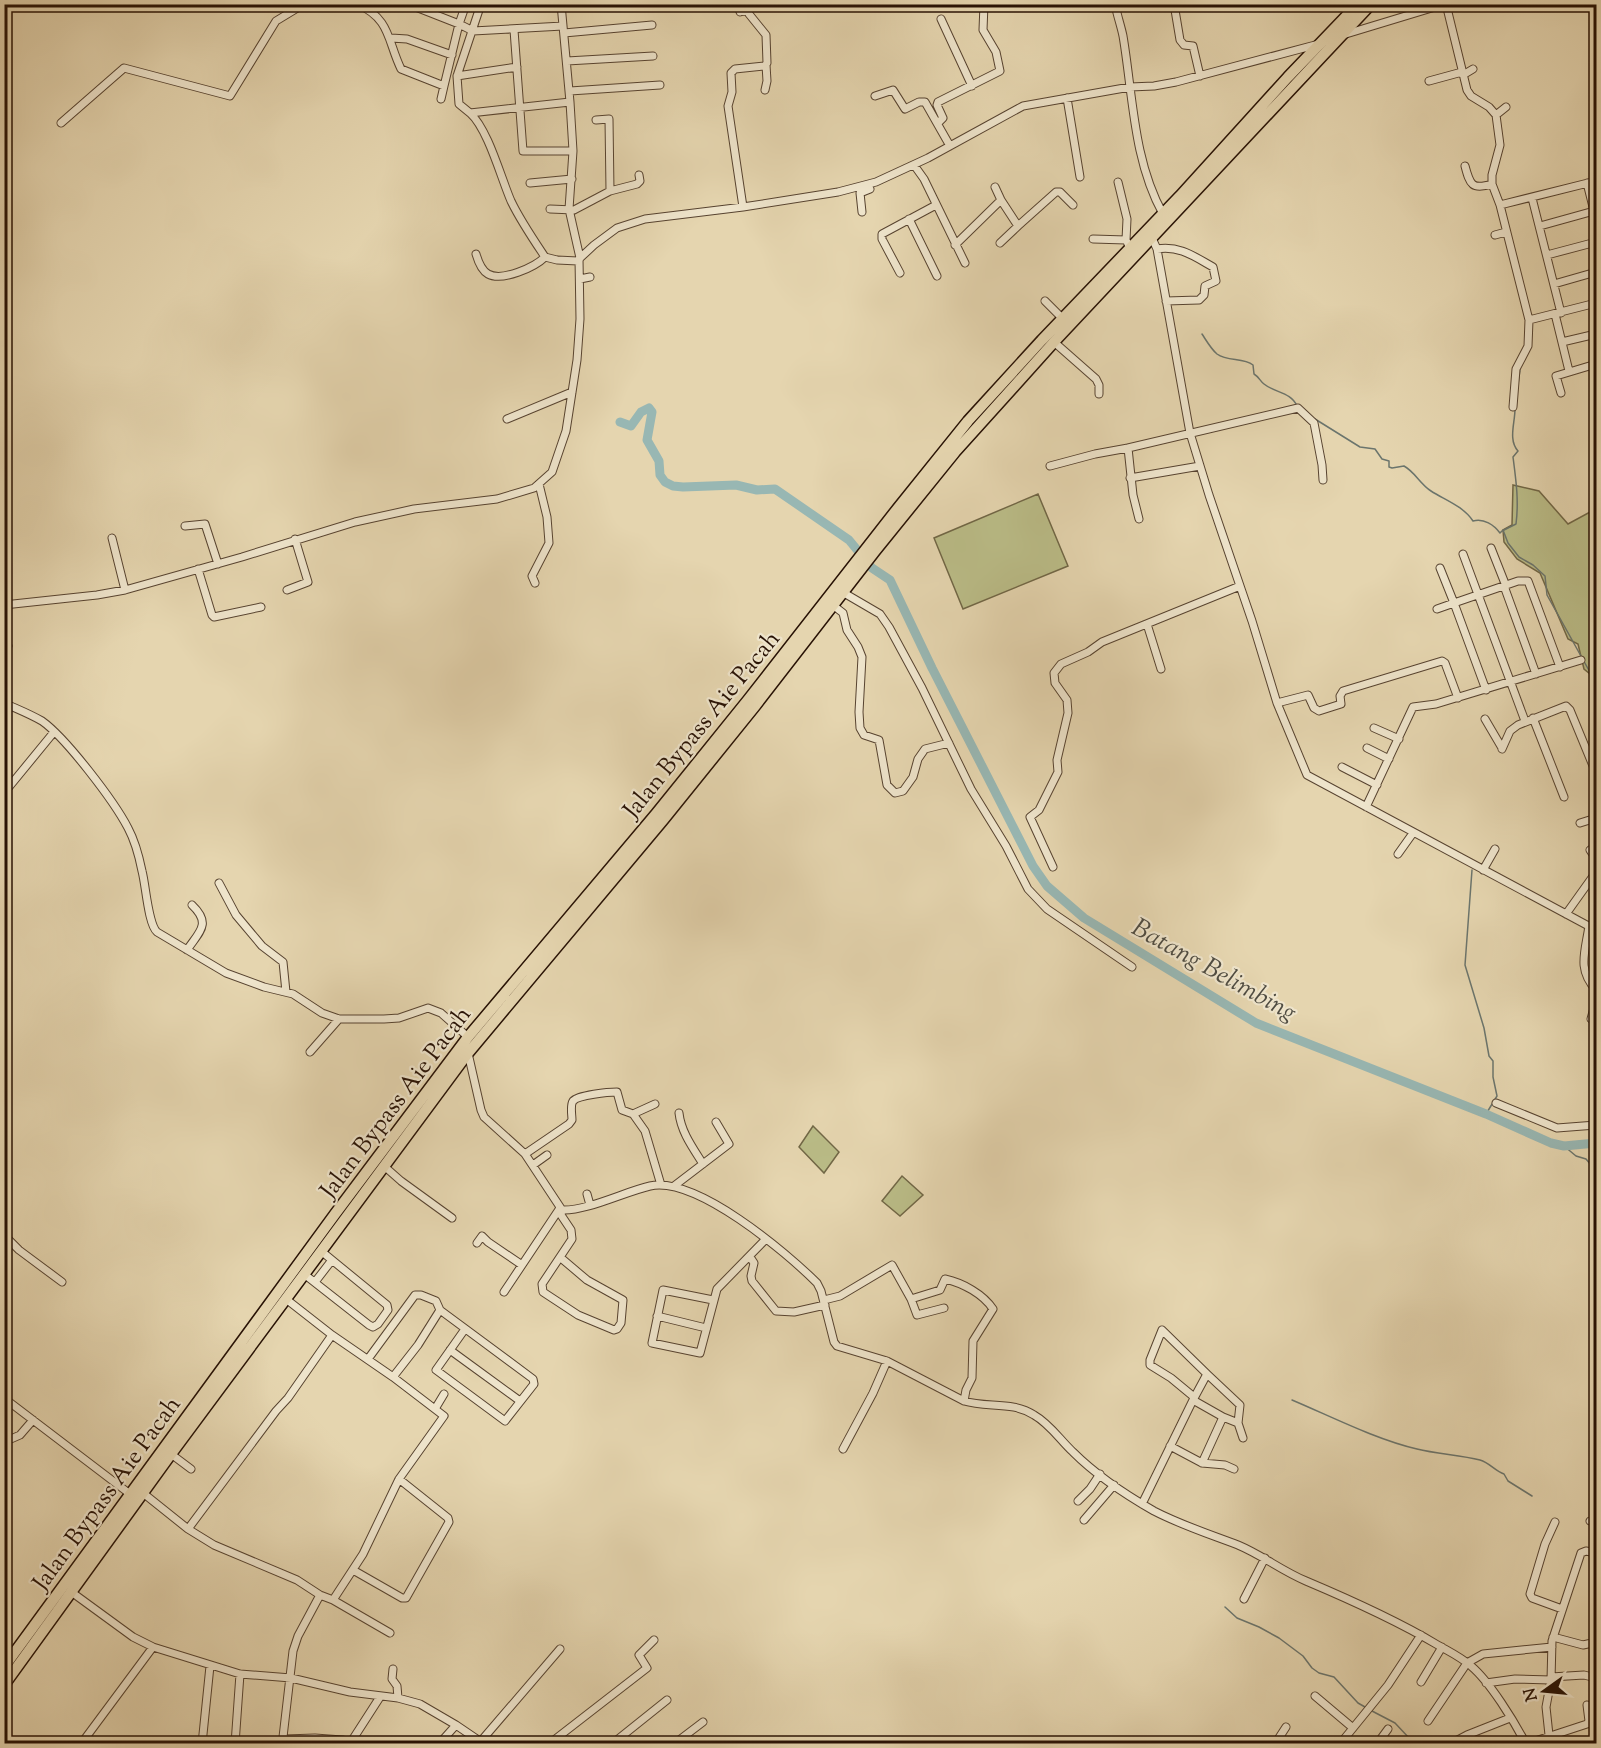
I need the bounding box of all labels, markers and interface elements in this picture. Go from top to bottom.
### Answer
street label: Jalan Bypass Aie Pacah [615,624,789,828]
water label: Batang Belimbing [1124,910,1303,1032]
street label: Jalan Bypass Aie Pacah [312,1000,480,1208]
street label: Jalan Bypass Aie Pacah [24,1390,190,1600]
north arrow [1514,1661,1574,1721]
text: N [1519,1685,1545,1703]

